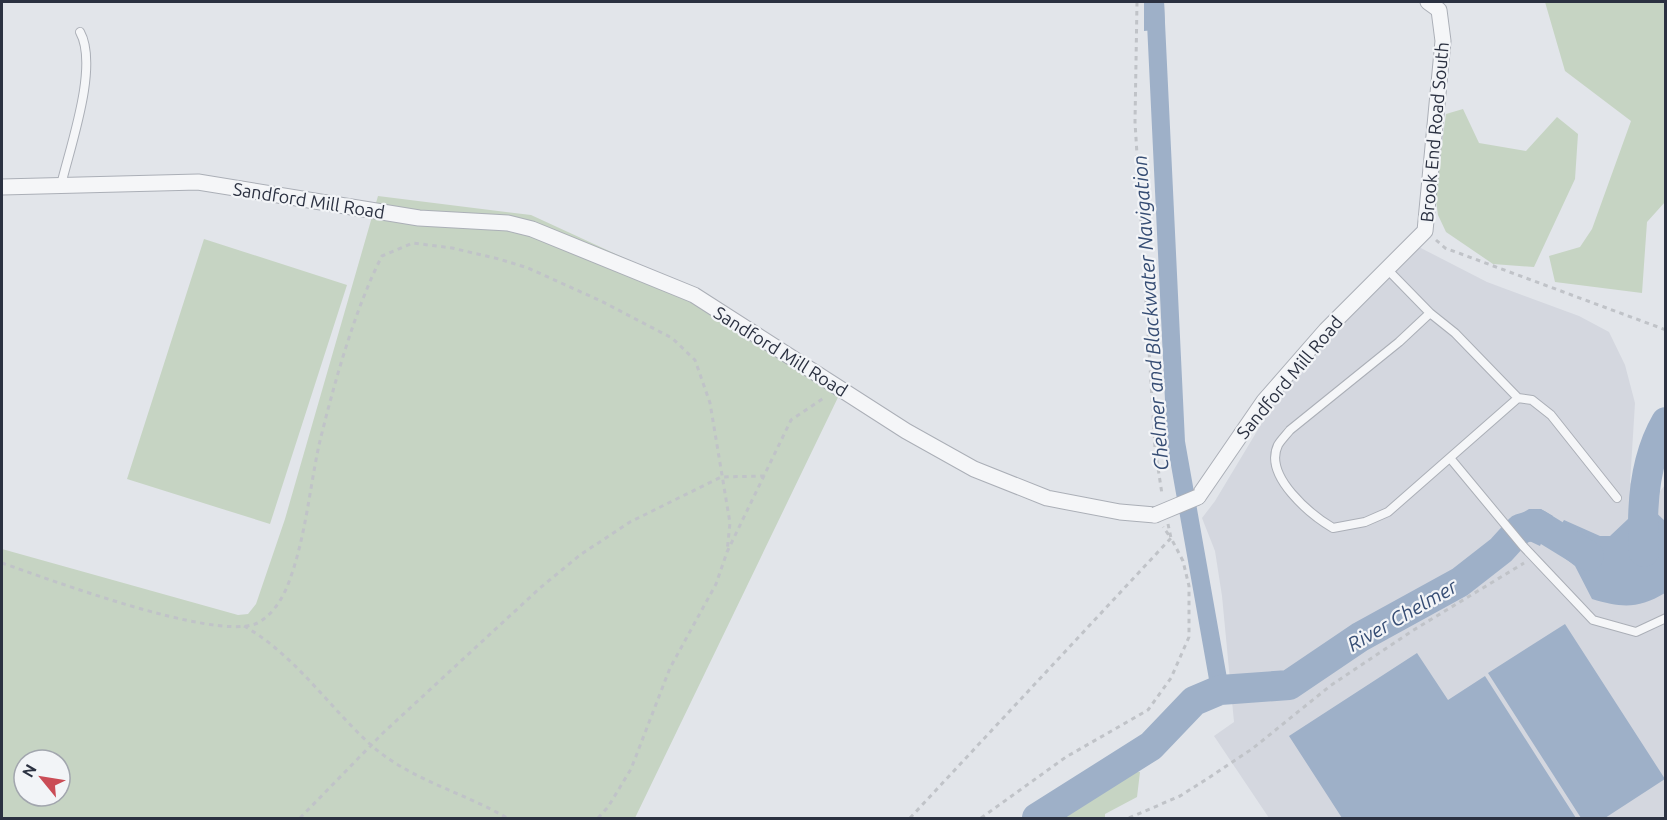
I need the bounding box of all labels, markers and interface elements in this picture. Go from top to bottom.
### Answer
street label: Brook End Road South [1416,41,1452,223]
water label: Chelmer and Blackwater Navigation [1127,154,1173,472]
street label: Sandford Mill Road [232,178,386,222]
street label: Sandford Mill Road [711,302,851,400]
street label: Sandford Mill Road [1232,312,1346,442]
water label: River Chelmer [1343,574,1462,656]
north arrow [12,748,72,808]
text: N [18,761,40,780]

